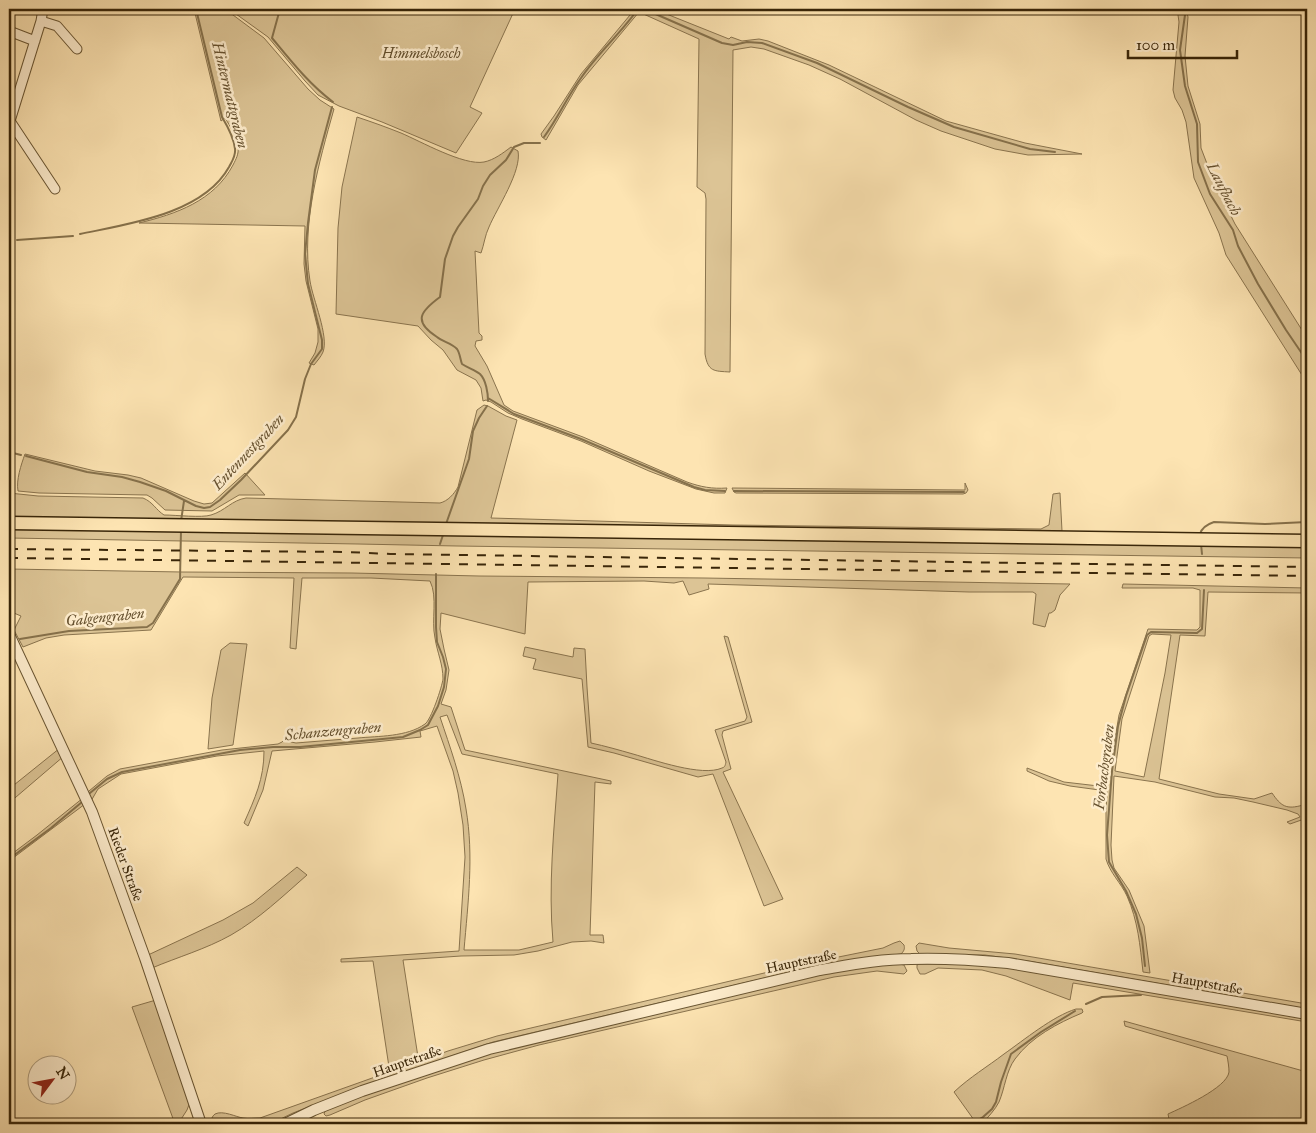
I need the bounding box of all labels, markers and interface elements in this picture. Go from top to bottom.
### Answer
scale bar [1128,28,1237,60]
text: 100 m [1136,36,1176,54]
water label: Hintermattgraben [208,39,252,150]
park label: Himmelsbosch [380,45,461,62]
water label: Laufbach [1203,158,1245,219]
water label: Entennestgraben [207,410,288,495]
water label: Galgengraben [65,604,145,630]
water label: Schanzengraben [283,718,382,744]
water label: Forbachgraben [1090,723,1118,812]
street label: Rieder Straße [104,825,147,904]
street label: Hauptstraße [764,946,838,977]
street label: Hauptstraße [1170,969,1244,998]
street label: Hauptstraße [370,1042,444,1081]
north arrow [28,1056,78,1106]
text: N [52,1064,73,1083]

